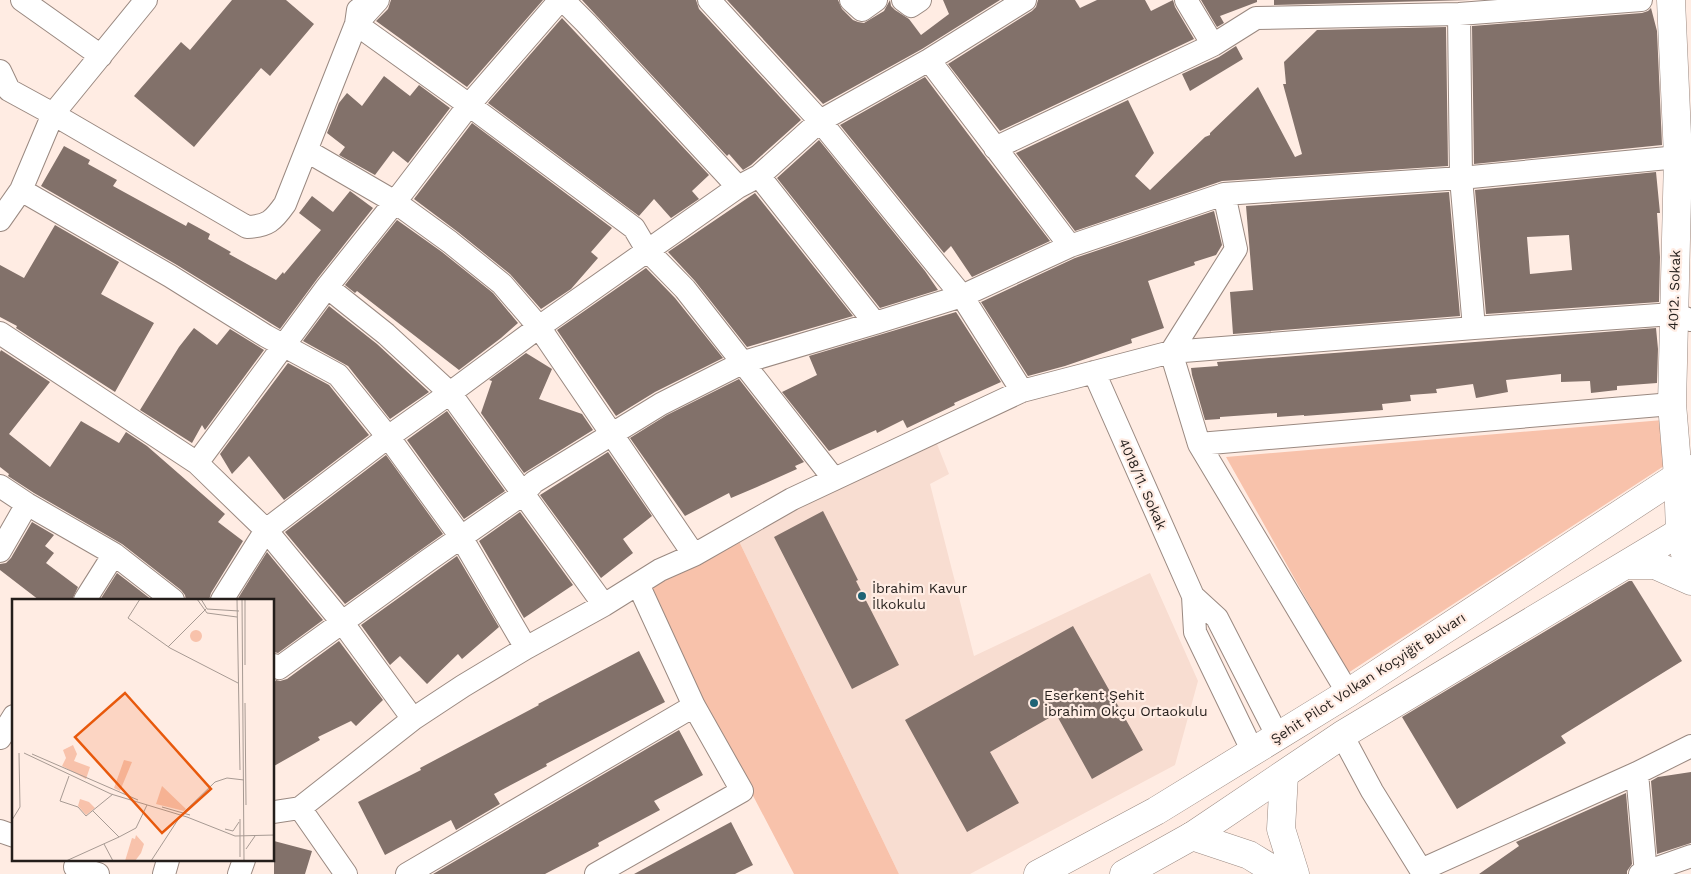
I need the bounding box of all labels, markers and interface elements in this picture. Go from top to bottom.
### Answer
street label: 4012. Sokak [1665,249,1683,330]
street label: 4018/11. Sokak [1116,436,1170,532]
place label: İbrahim Kavur İlkokulu [872,580,967,612]
marker: İbrahim Kavur İlkokulu [856,590,868,602]
inset map [12,599,275,862]
street label: Şehit Pilot Volkan Koçyiğit Bulvarı [1268,609,1468,747]
place label: Eserkent Şehit İbrahim Okçu Ortaokulu [1044,687,1208,719]
marker: Eserkent Şehit İbrahim Okçu Ortaokulu [1028,697,1040,709]

